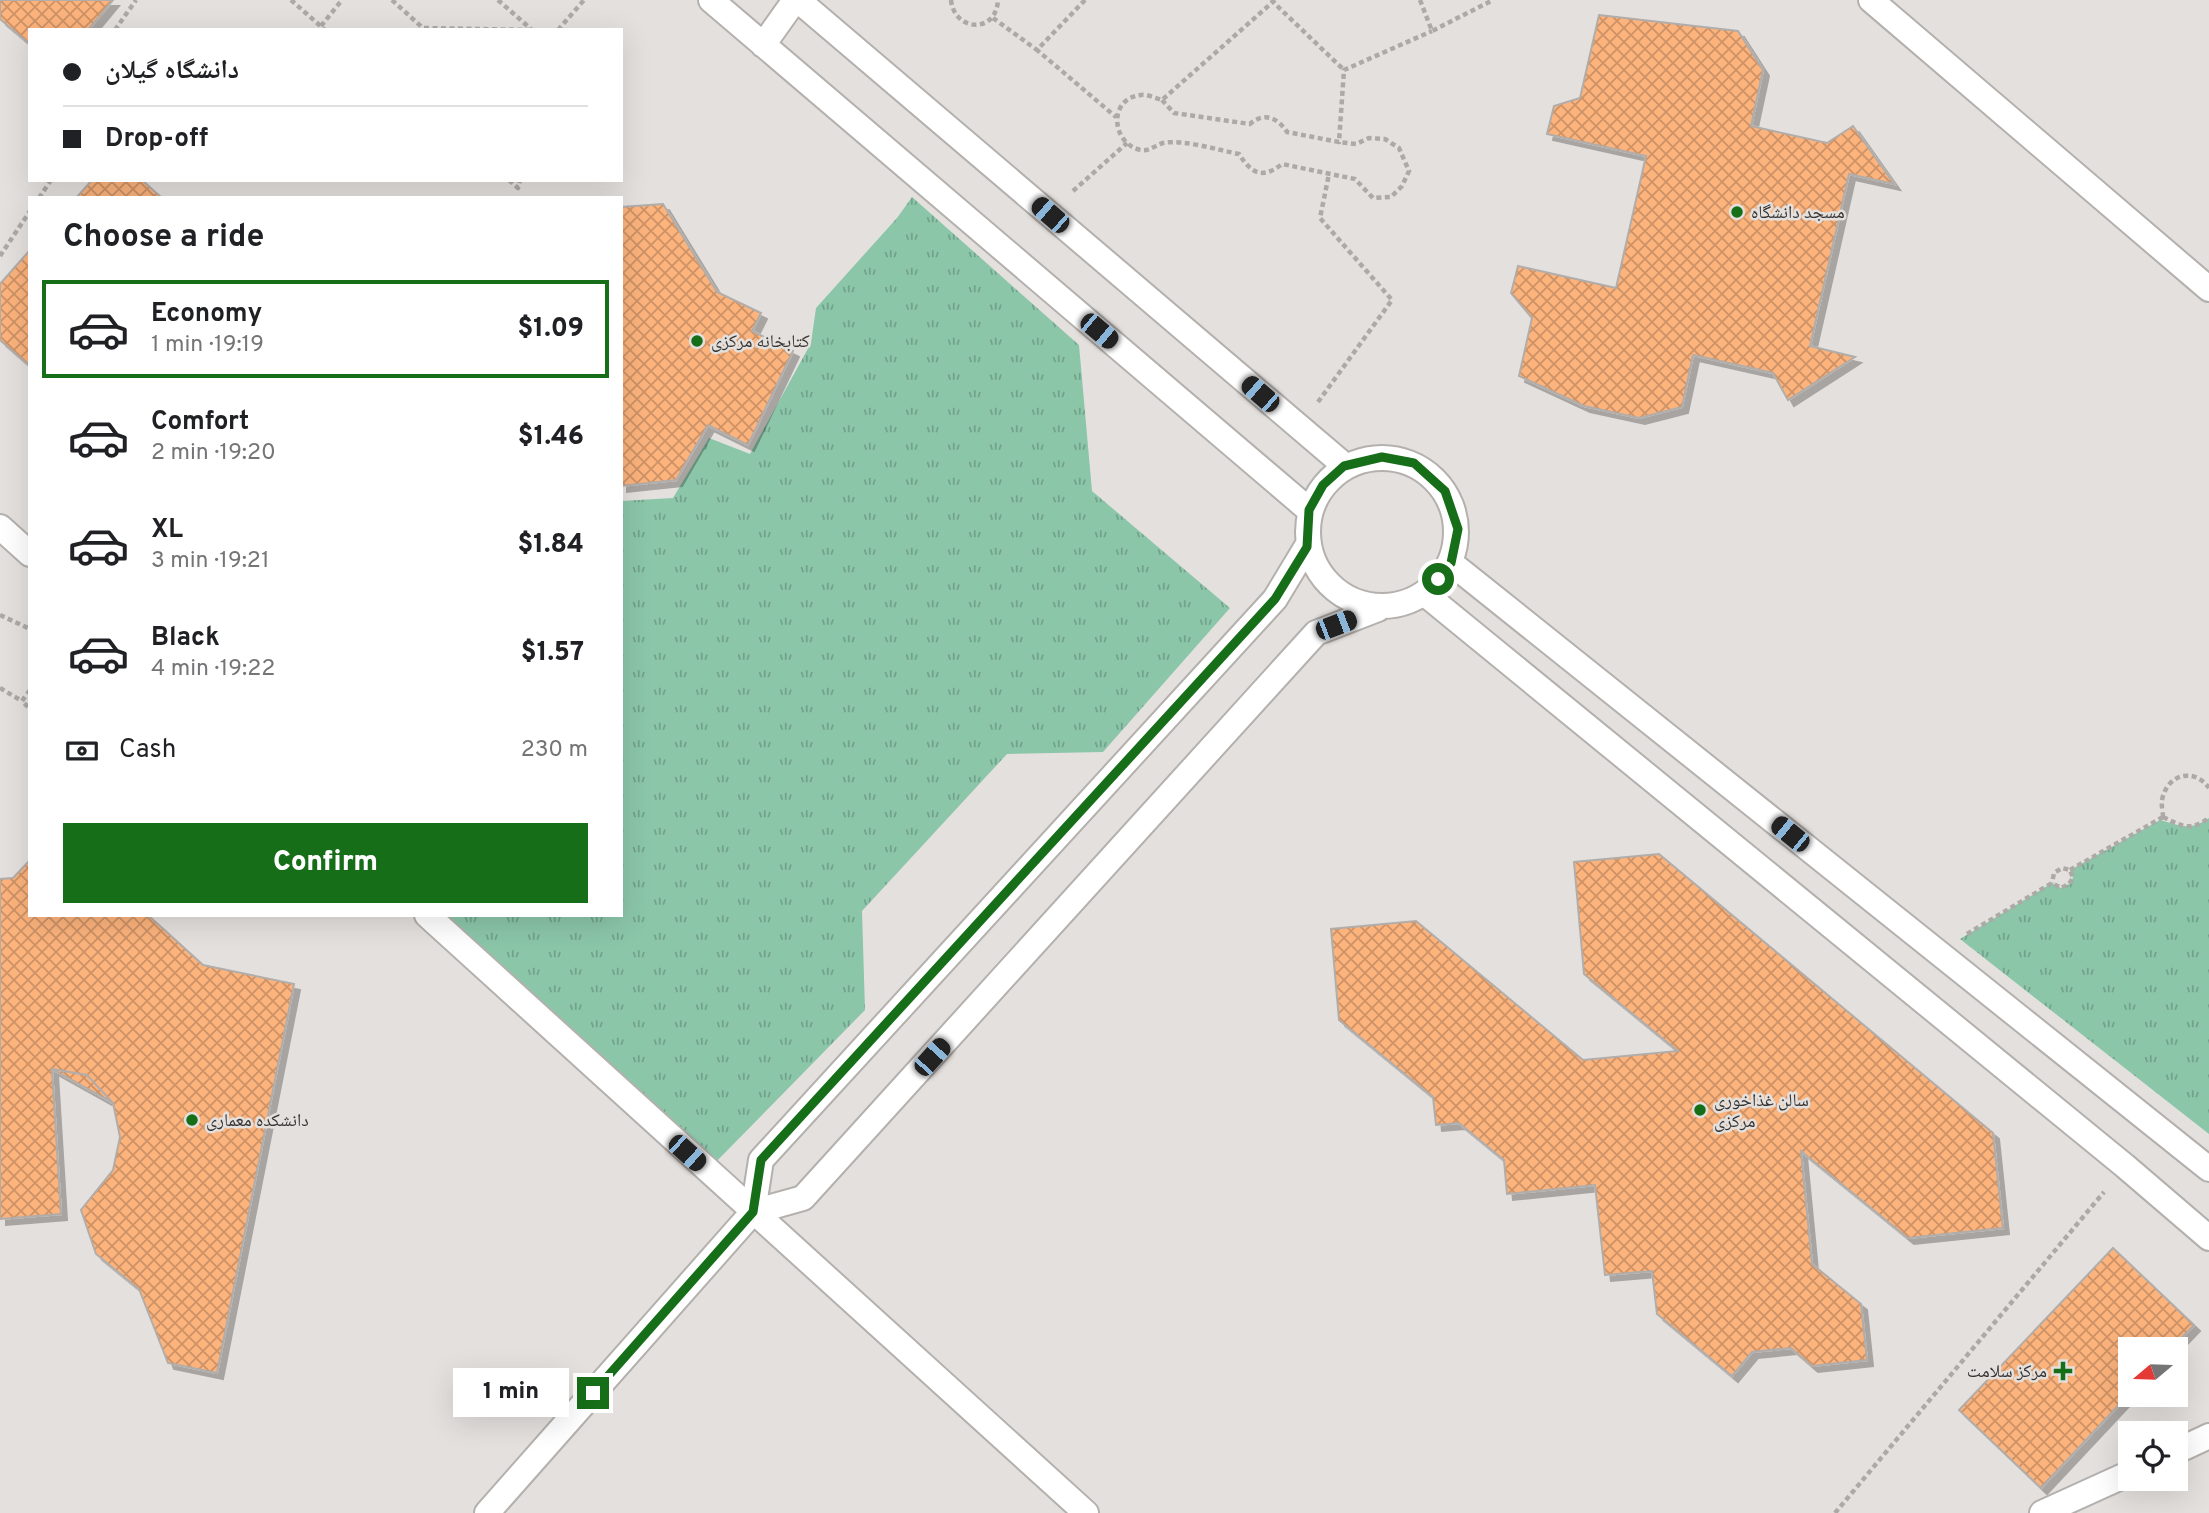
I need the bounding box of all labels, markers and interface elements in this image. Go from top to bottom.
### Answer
text: دانشگاه گیلان [105,55,239,88]
text: Drop-off [105,123,208,156]
car [1028,193,1073,237]
place label: مسجد دانشگاه [1751,202,1845,225]
marker: مسجد دانشگاه [1729,204,1745,220]
text: Choose a ride [63,218,264,258]
icon: car [67,298,130,361]
text: Economy [151,298,262,331]
car [1077,309,1122,353]
text: $1.09 [517,313,584,346]
text: 1 min · 19:19 [151,331,264,360]
place label: کتابخانه مرکزی [711,331,810,354]
marker: کتابخانه مرکزی [689,333,705,349]
car [1238,372,1283,416]
icon: car [67,406,130,469]
text: Comfort [151,406,249,439]
text: $1.46 [518,421,584,454]
text: 2 min · 19:20 [151,439,276,468]
icon: car [67,514,130,577]
text: XL [151,514,183,547]
text: $1.84 [517,529,584,562]
text: 3 min · 19:21 [151,547,269,576]
route start [1422,563,1454,595]
car [1313,608,1360,642]
icon: car [67,622,130,685]
text: Black [151,622,220,655]
text: $1.57 [521,637,584,670]
text: 4 min · 19:22 [151,655,275,684]
icon: cash [63,732,101,770]
text: Cash [119,734,176,767]
text: 230 m [521,736,588,765]
car [1768,813,1813,855]
button: Confirm [63,823,588,903]
car [911,1034,954,1080]
place label: سالن غذاخوری مرکزی [1714,1090,1809,1134]
marker: سالن غذاخوری مرکزی [1692,1102,1708,1118]
place label: دانشکده معماری [206,1110,309,1133]
marker: دانشکده معماری [184,1112,200,1128]
car [665,1131,710,1175]
north arrow [2118,1337,2188,1407]
map controls [2118,1337,2188,1491]
place label: مرکز سلامت [1967,1361,2047,1384]
marker: مرکز سلامت [2053,1361,2073,1381]
callout: 1 min [453,1368,568,1418]
route end [577,1377,609,1409]
text: 1 min [483,1378,539,1407]
button: locate [2118,1421,2188,1491]

